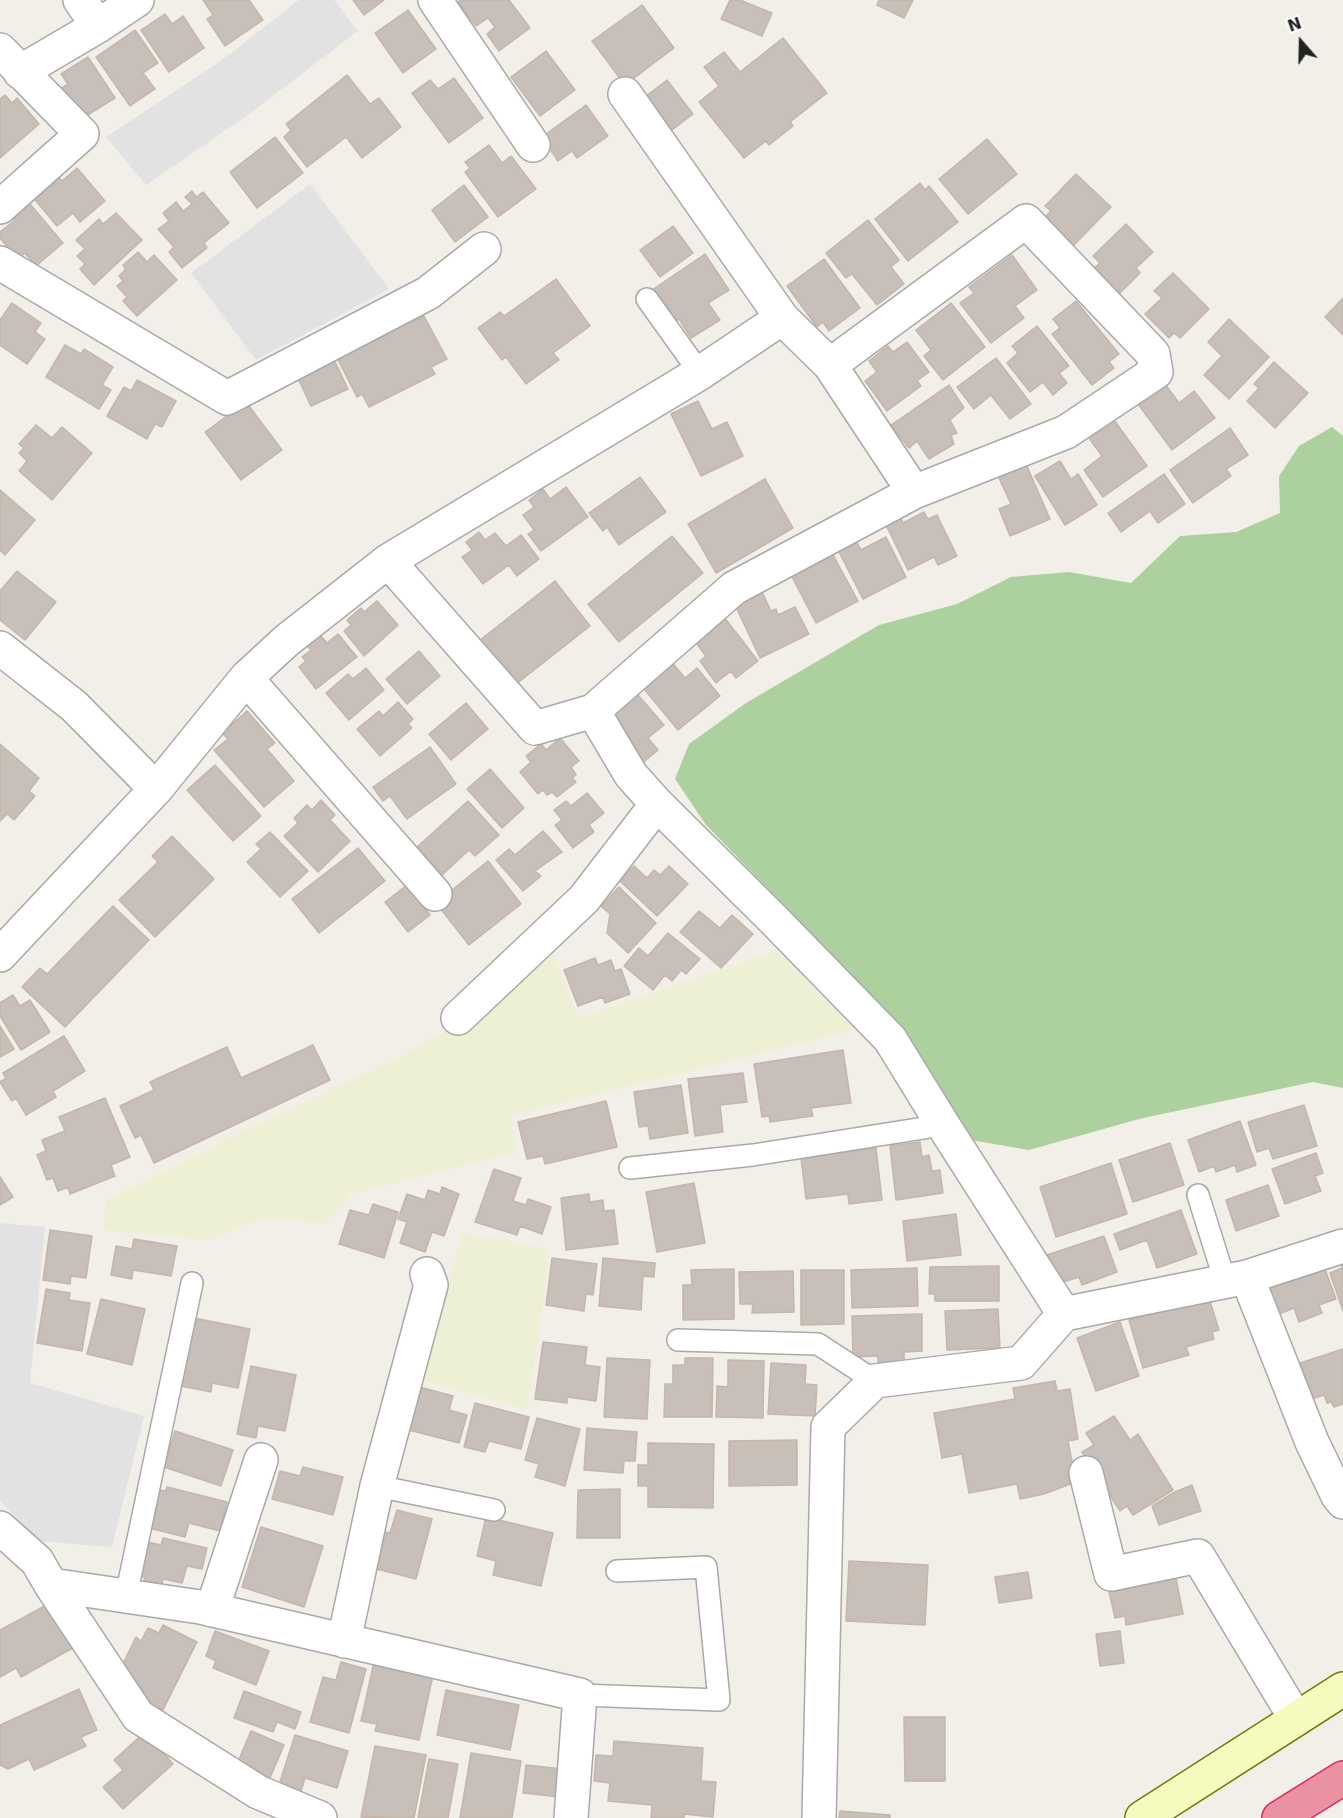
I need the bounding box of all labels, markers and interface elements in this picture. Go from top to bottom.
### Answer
north arrow [1271,12,1331,72]
text: N [1285,13,1304,36]

